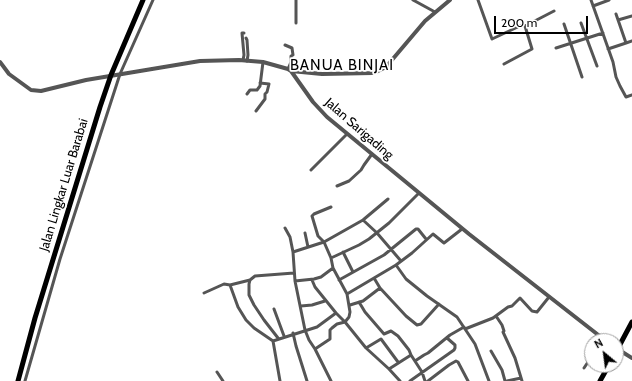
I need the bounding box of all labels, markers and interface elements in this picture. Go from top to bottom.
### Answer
scale bar [496,8,590,34]
text: 200 m [501,15,537,30]
district label: BANUA BINJAI [290,57,394,75]
street label: Jalan Sarigading [321,95,397,163]
street label: Jalan Lingkar Luar Barabai [36,117,92,253]
north arrow [584,333,624,373]
text: N [592,335,605,351]

